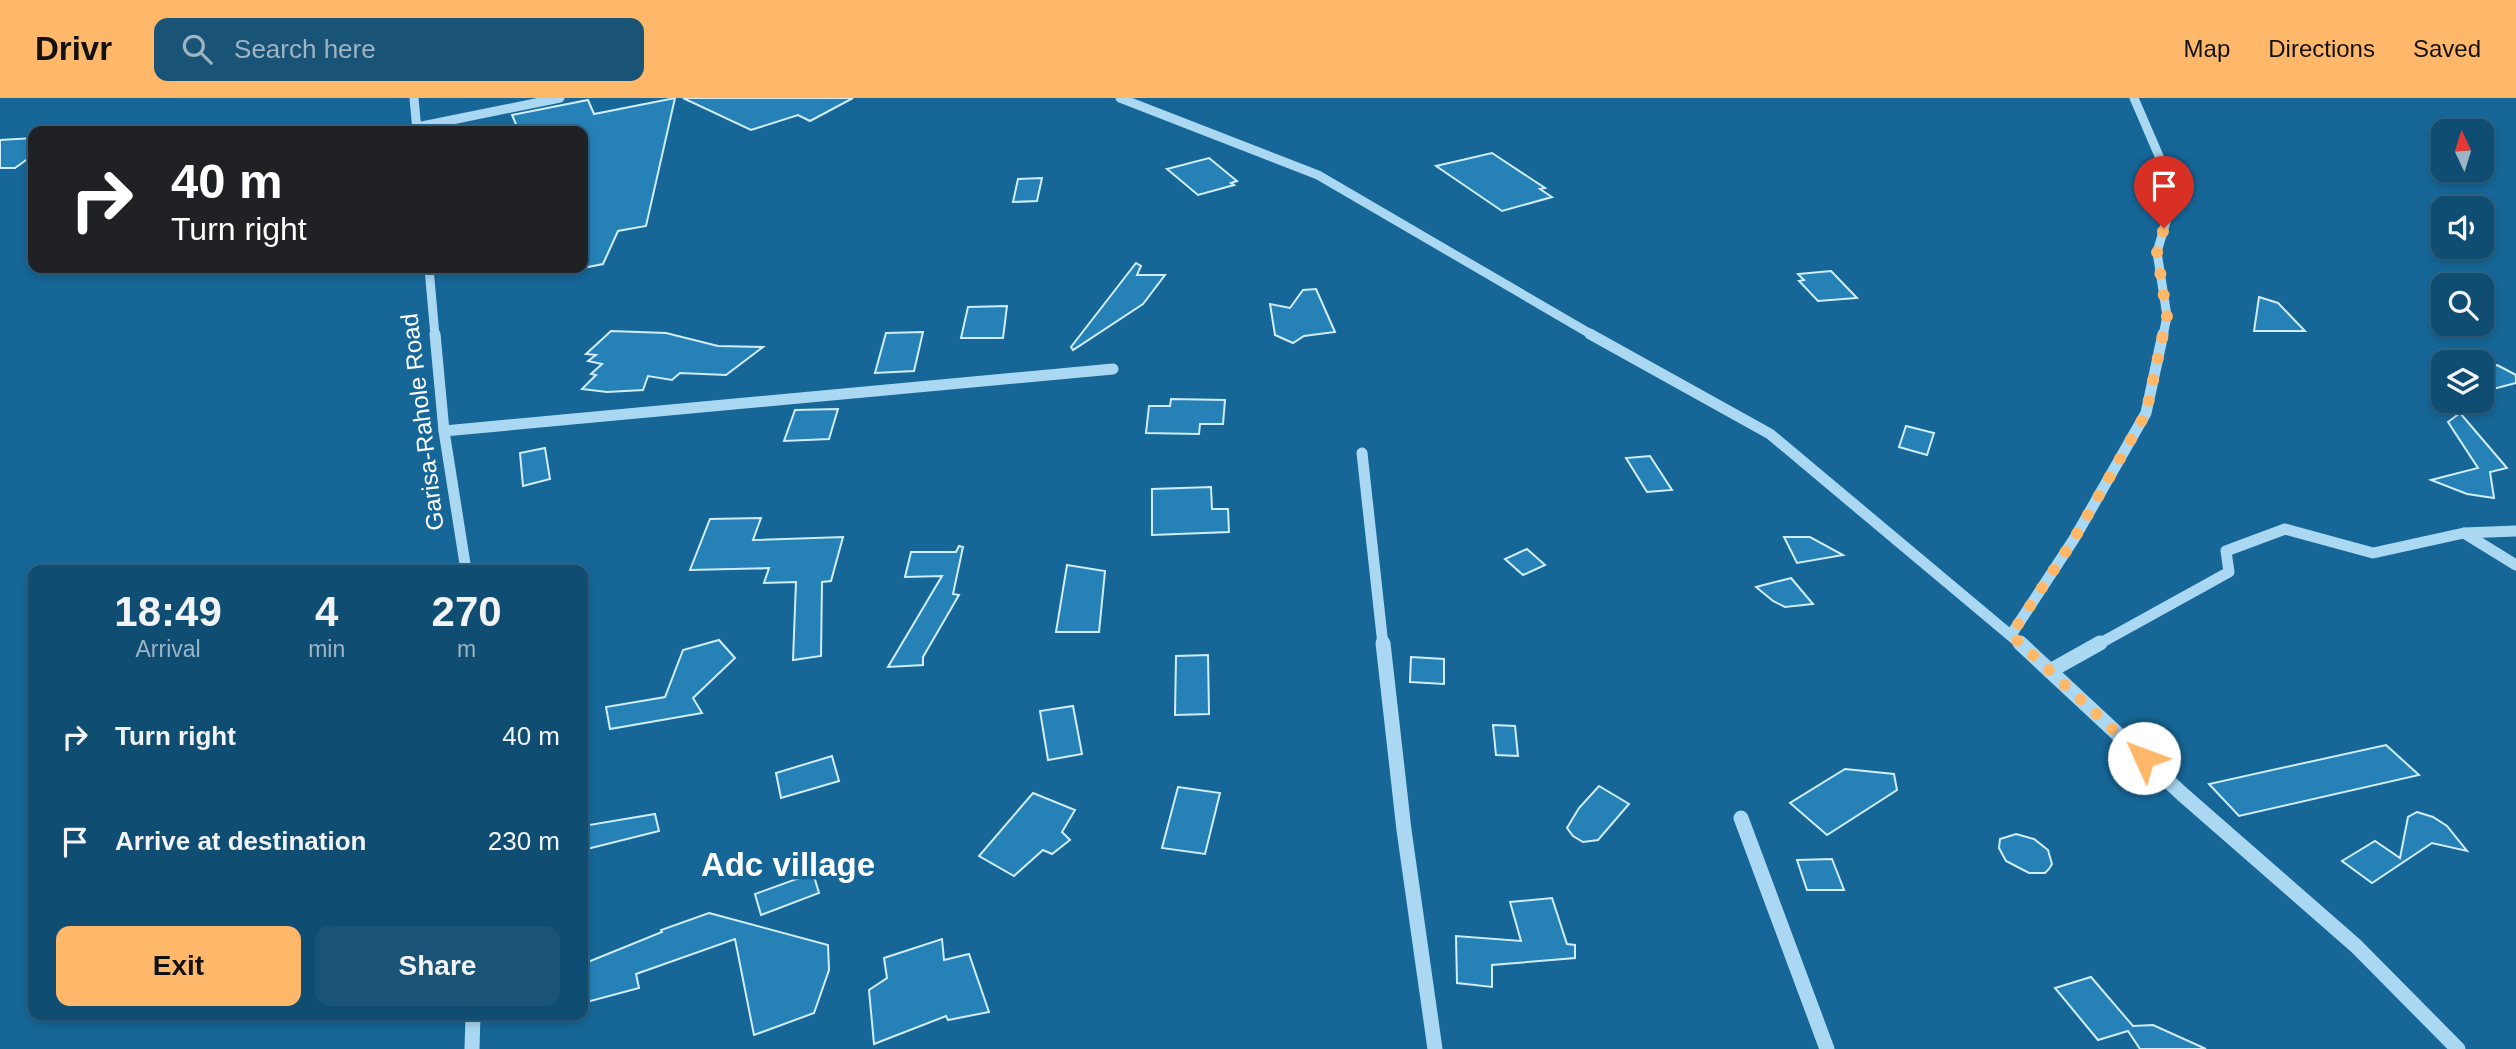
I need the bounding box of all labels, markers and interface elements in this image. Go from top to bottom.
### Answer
search box [154,18,644,81]
text: Drivr [35,30,112,67]
icon: search [178,30,216,68]
text: Search here [234,34,376,64]
text: Map [2184,35,2230,62]
text: Directions [2268,35,2375,62]
text: Saved [2413,35,2481,62]
north arrow [2431,119,2494,182]
map controls [2431,119,2494,413]
icon: right [56,154,147,245]
text: 40 m [171,154,283,208]
pin [2134,156,2194,228]
icon: arrive [2145,167,2183,205]
button: sound [2431,196,2494,259]
text: Turn right [171,211,307,247]
button: search [2431,273,2494,336]
street label: Garisa-Rahole Road [395,312,449,532]
button: layers [2431,350,2494,413]
text: 18:49 [114,588,222,635]
text: 4 [315,588,338,635]
text: 270 [432,588,502,635]
text: Arrival [135,636,201,662]
text: min [308,636,345,662]
text: m [457,636,476,662]
icon: right [56,718,94,756]
text: Turn right [115,721,236,751]
text: 40 m [502,721,560,751]
position arrow [2107,721,2181,795]
icon: arrive [56,823,94,861]
text: Arrive at destination [115,826,366,856]
text: 230 m [488,826,560,856]
district label: Adc village [701,846,875,883]
button: Exit [56,926,301,1006]
button: Share [315,926,560,1006]

